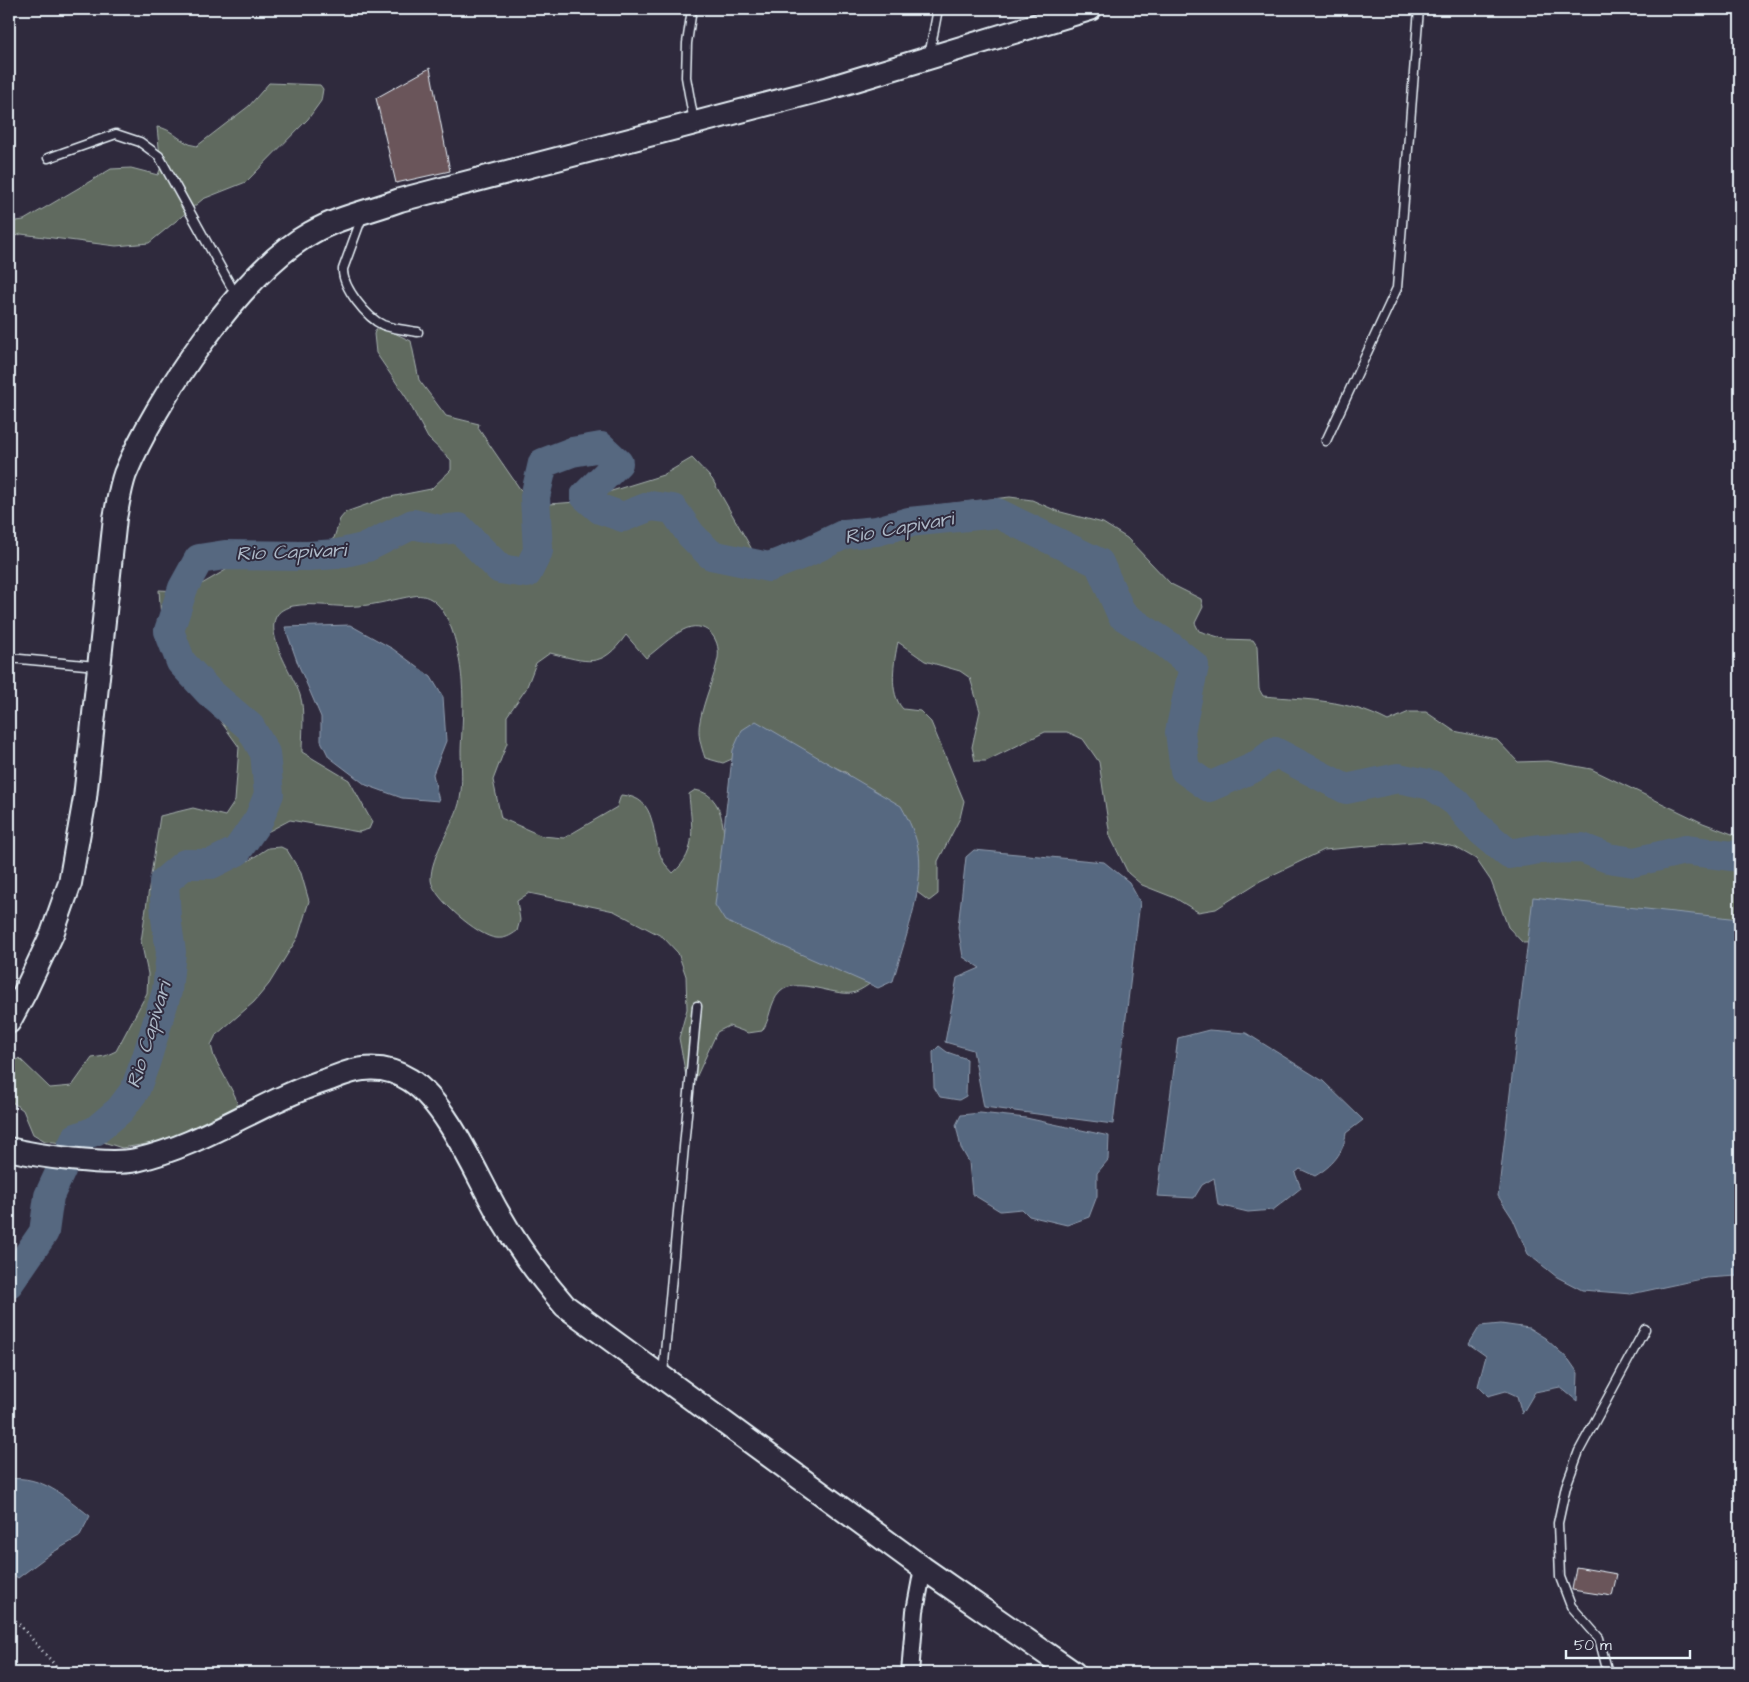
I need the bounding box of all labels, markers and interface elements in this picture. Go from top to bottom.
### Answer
water label: Rio Capivari [843,504,958,551]
water label: Rio Capivari [236,536,349,568]
water label: Rio Capivari [120,976,179,1092]
scale bar [1566,1627,1690,1659]
text: 50 m [1574,1635,1612,1656]

